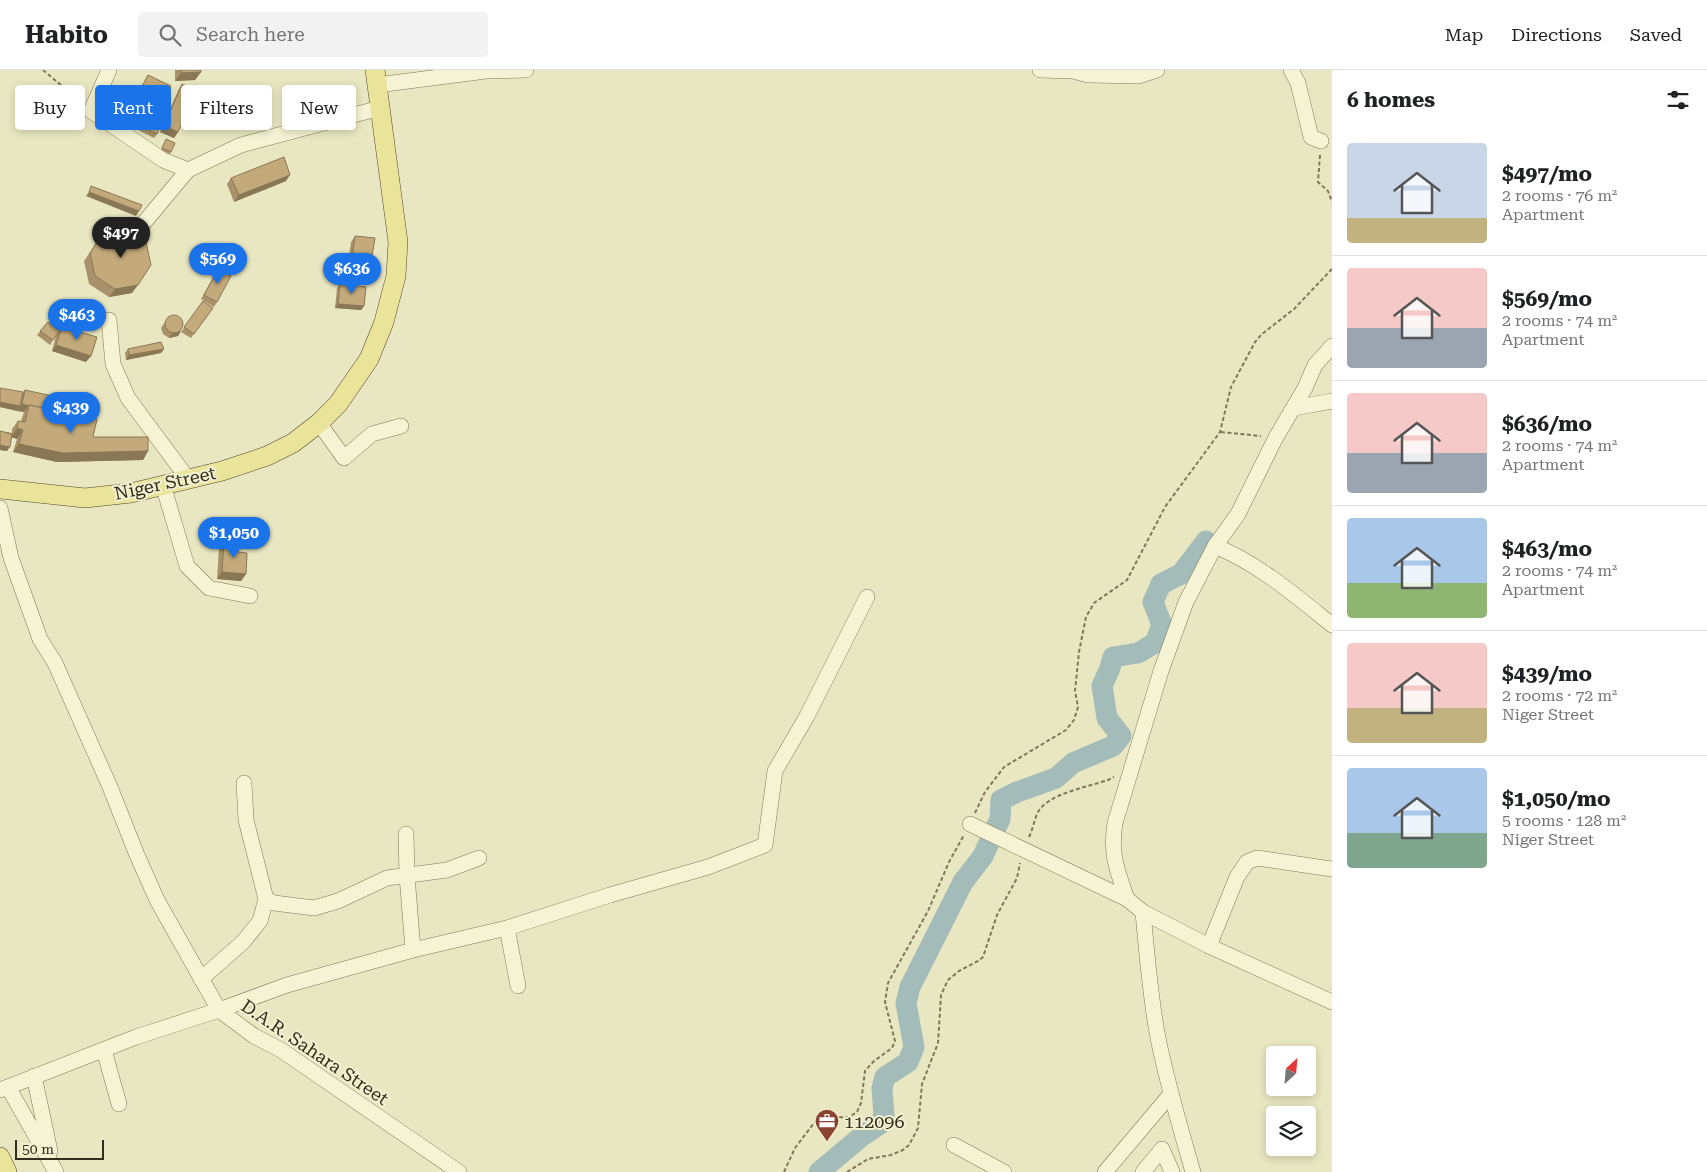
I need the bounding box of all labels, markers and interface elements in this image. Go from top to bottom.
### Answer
search box [138,12,488,57]
text: Habito [25,21,108,49]
icon: search [156,21,184,49]
text: Search here [196,23,305,46]
text: Map [1445,24,1483,45]
text: Directions [1511,24,1602,45]
text: Saved [1630,24,1682,45]
chip: Buy [15,85,85,130]
chip: Rent [95,85,171,130]
chip: Filters [181,85,272,130]
chip: New [282,85,356,130]
icon: filters [1664,86,1692,114]
text: 6 homes [1347,88,1435,112]
text: $497/mo [1502,162,1592,186]
icon: home [1387,163,1447,223]
text: 2 rooms · 76 m² [1502,186,1617,205]
text: Apartment [1502,205,1585,224]
pin: $497 [91,216,151,259]
text: $497 [103,223,139,242]
pin: $569 [188,242,248,285]
text: $569 [200,249,236,268]
pin: $636 [322,252,382,295]
text: $636 [334,259,370,278]
text: $569/mo [1502,287,1592,311]
icon: home [1387,288,1447,348]
pin: $463 [47,298,107,341]
text: $463 [59,305,95,324]
text: 2 rooms · 74 m² [1502,311,1617,330]
text: Apartment [1502,330,1585,349]
pin: $439 [41,392,101,434]
text: $439 [53,398,89,417]
text: $636/mo [1502,412,1592,436]
icon: home [1387,413,1447,473]
text: 2 rooms · 74 m² [1502,436,1617,455]
text: Apartment [1502,455,1585,474]
street label: Niger Street [112,462,218,504]
pin: $1,050 [193,516,275,559]
text: $1,050 [209,523,259,542]
text: $463/mo [1502,537,1592,561]
icon: home [1387,538,1447,598]
text: 2 rooms · 74 m² [1502,561,1617,580]
text: Apartment [1502,580,1585,599]
text: $439/mo [1502,662,1592,686]
icon: home [1387,663,1447,723]
text: 2 rooms · 72 m² [1502,686,1617,705]
text: Niger Street [1502,705,1594,724]
text: $1,050/mo [1502,787,1611,811]
icon: home [1387,788,1447,848]
text: 5 rooms · 128 m² [1502,811,1626,830]
text: Niger Street [1502,830,1594,849]
street label: D.A.R. Sahara Street [237,995,393,1109]
north arrow [1266,1046,1316,1096]
map controls [1266,1046,1316,1156]
button: layers [1266,1106,1316,1156]
office icon: 112096 [814,1108,840,1142]
place label: 112096 [844,1111,904,1132]
scale bar [15,1137,104,1160]
text: 50 m [22,1141,54,1157]

